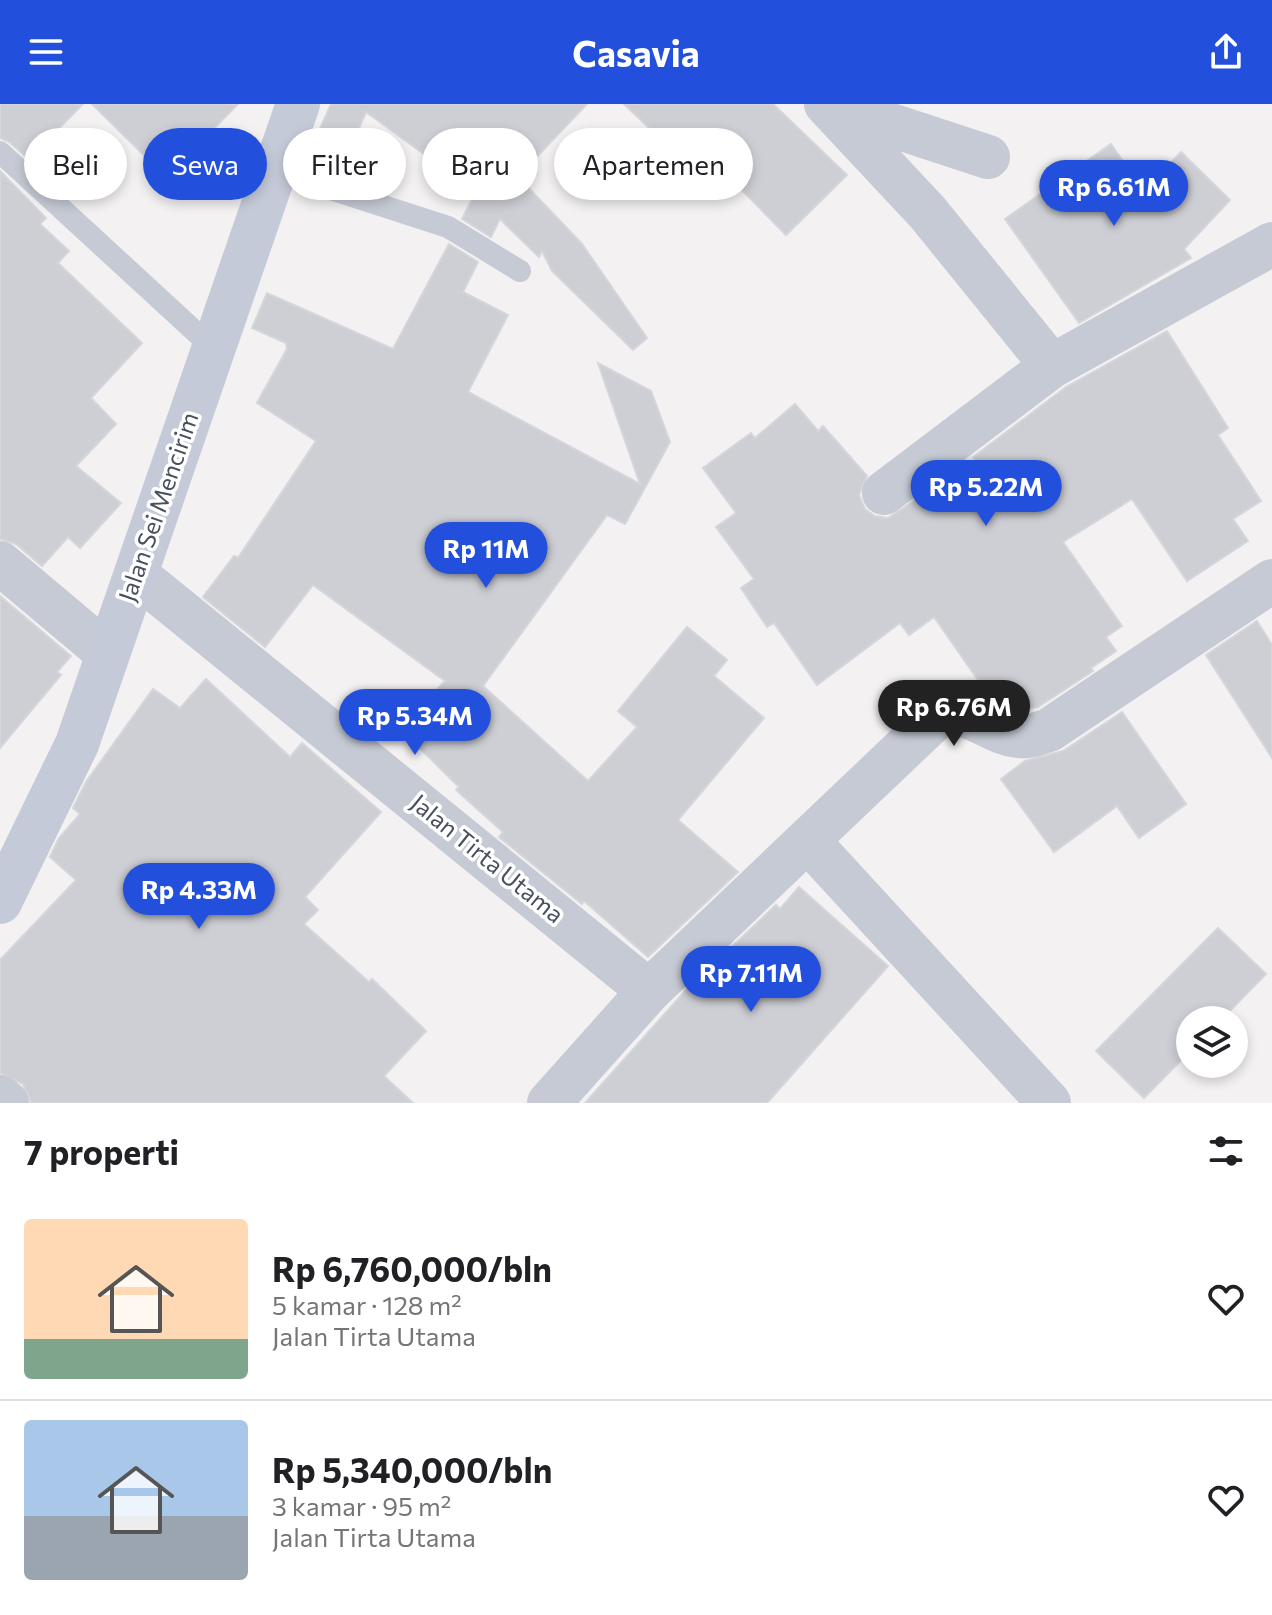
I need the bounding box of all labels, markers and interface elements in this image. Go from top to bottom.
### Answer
icon: menu [24,30,68,74]
text: Casavia [572,30,700,74]
icon: share [1204,30,1248,74]
chip: Beli [24,128,127,200]
chip: Sewa [143,128,267,200]
chip: Filter [283,128,406,200]
chip: Baru [422,128,538,200]
chip: Apartemen [554,128,753,200]
pin: Rp 6.61M [1031,160,1197,228]
text: Rp 6.61M [1057,170,1171,201]
street label: Jalan Sei Mencirim [112,408,204,605]
pin: Rp 5.22M [903,460,1069,528]
text: Rp 5.22M [929,470,1043,501]
pin: Rp 11M [421,522,551,590]
text: Rp 11M [443,532,529,563]
pin: Rp 6.76M [871,680,1037,748]
pin: Rp 5.34M [332,689,498,757]
text: Rp 6.76M [896,690,1012,721]
text: Rp 5.34M [357,699,473,730]
street label: Jalan Tirta Utama [406,787,570,928]
pin: Rp 4.33M [116,863,282,931]
text: Rp 4.33M [141,873,257,904]
pin: Rp 7.11M [668,946,834,1014]
text: Rp 7.11M [699,956,803,987]
map controls [1176,1006,1248,1078]
button: layers [1176,1006,1248,1078]
icon: filters [1204,1129,1248,1173]
text: 7 properti [24,1130,179,1172]
text: Rp 6,760,000/bln [272,1247,552,1289]
icon: home [88,1251,184,1347]
icon: heart [1204,1277,1248,1321]
text: 5 kamar · 128 m² [272,1289,462,1320]
text: Jalan Tirta Utama [272,1320,476,1351]
text: Rp 5,340,000/bln [272,1448,552,1490]
icon: home [88,1452,184,1548]
icon: heart [1204,1478,1248,1522]
text: 3 kamar · 95 m² [272,1490,451,1521]
text: Jalan Tirta Utama [272,1521,476,1552]

